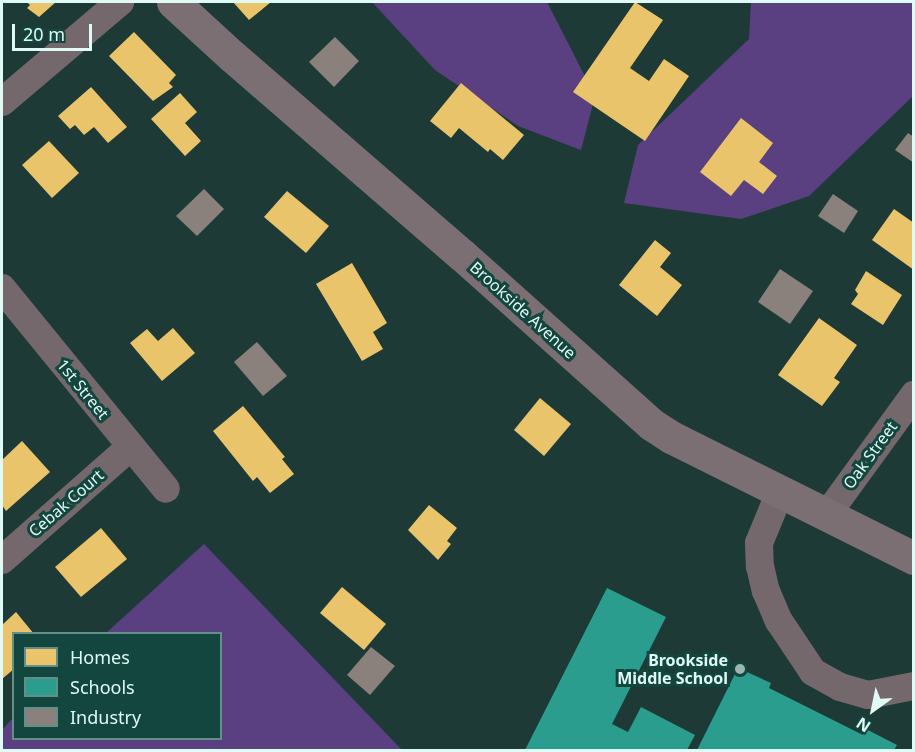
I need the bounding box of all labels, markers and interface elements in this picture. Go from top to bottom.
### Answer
scale bar [15,12,94,50]
text: 20 m [23,22,65,46]
street label: Brookside Avenue [466,258,580,362]
street label: 1st Street [53,355,113,423]
street label: Oak Street [839,417,901,493]
street label: Cebak Court [25,465,107,541]
legend [12,632,222,740]
text: Homes [70,645,130,669]
place label: Brookside Middle School [617,650,728,688]
marker: Brookside Middle School [733,662,747,676]
text: Schools [70,675,135,699]
north arrow [843,680,903,740]
text: Industry [70,705,141,729]
text: N [852,712,875,738]

